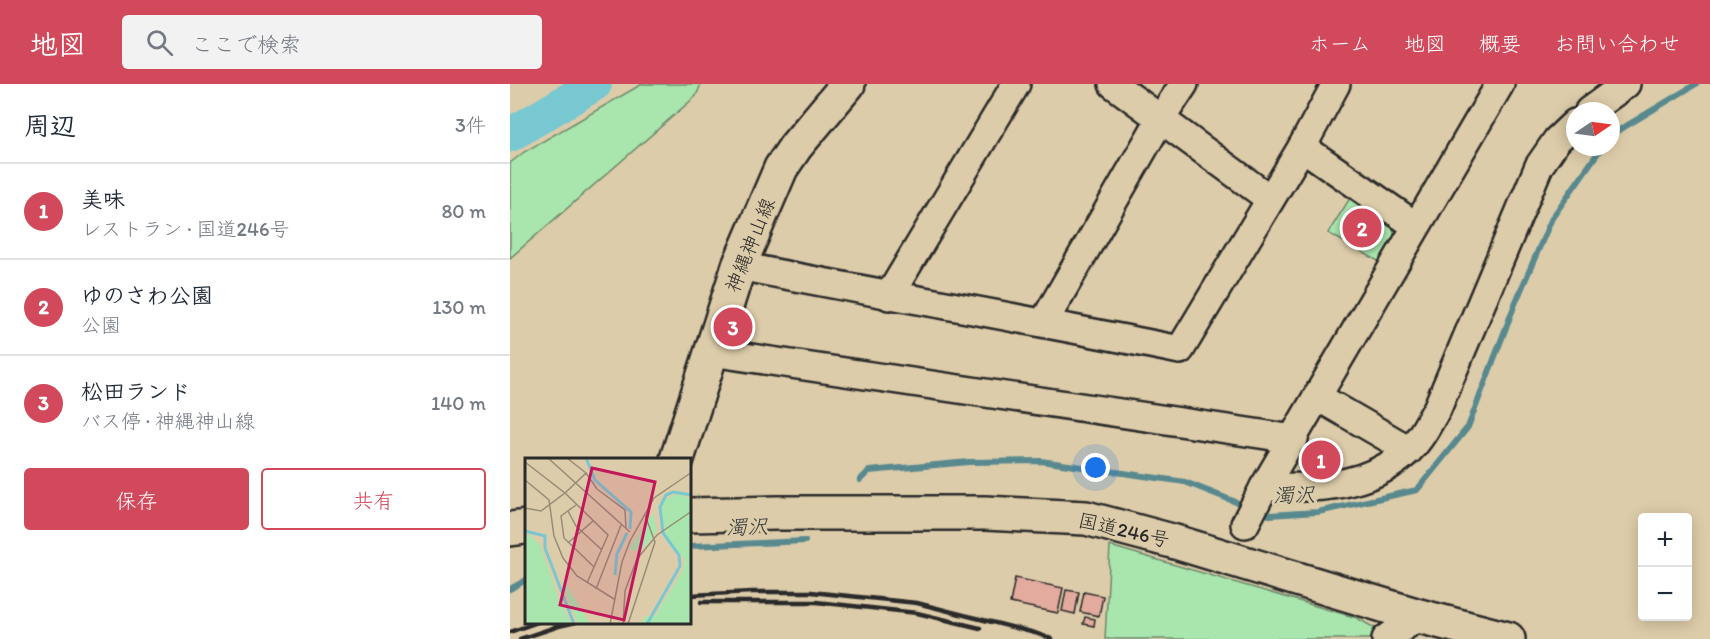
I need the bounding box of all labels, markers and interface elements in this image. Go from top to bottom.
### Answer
search box [122,15,542,69]
icon: search [143,26,176,59]
text: 地図 [30,27,86,61]
text: ここで検索 [191,31,301,58]
text: ホーム [1309,31,1371,56]
text: 地図 [1404,31,1446,56]
text: 概要 [1479,31,1521,56]
text: お問い合わせ [1554,31,1680,56]
north arrow [1566,102,1620,156]
text: 周辺 [24,110,76,142]
text: 3件 [455,113,486,137]
text: 美味 [81,186,125,213]
street label: 神縄神山線 [720,194,780,296]
text: 1 [39,199,48,223]
text: 80 m [441,199,486,223]
pin: 2 [1342,206,1382,250]
text: レストラン · 国道246号 [81,217,290,241]
text: ゆのさわ公園 [81,282,213,309]
text: 2 [38,295,49,319]
text: 130 m [432,295,486,319]
pin: 3 [714,304,752,350]
text: 公園 [81,313,121,337]
text: 松田ランド [81,378,191,405]
text: 3 [38,391,49,415]
text: 140 m [431,391,486,415]
text: バス停 · 神縄神山線 [81,409,255,433]
pin: 1 [1302,438,1340,482]
your location [1081,453,1110,482]
inset map [525,458,692,624]
button: 保存 [24,468,249,530]
button: 共有 [261,468,486,530]
water label: 濁沢 [1273,481,1316,508]
street label: 国道246号 [1076,508,1172,552]
water label: 濁沢 [726,513,769,540]
map controls [1638,513,1692,621]
button: + [1638,513,1692,567]
button: − [1638,567,1692,621]

